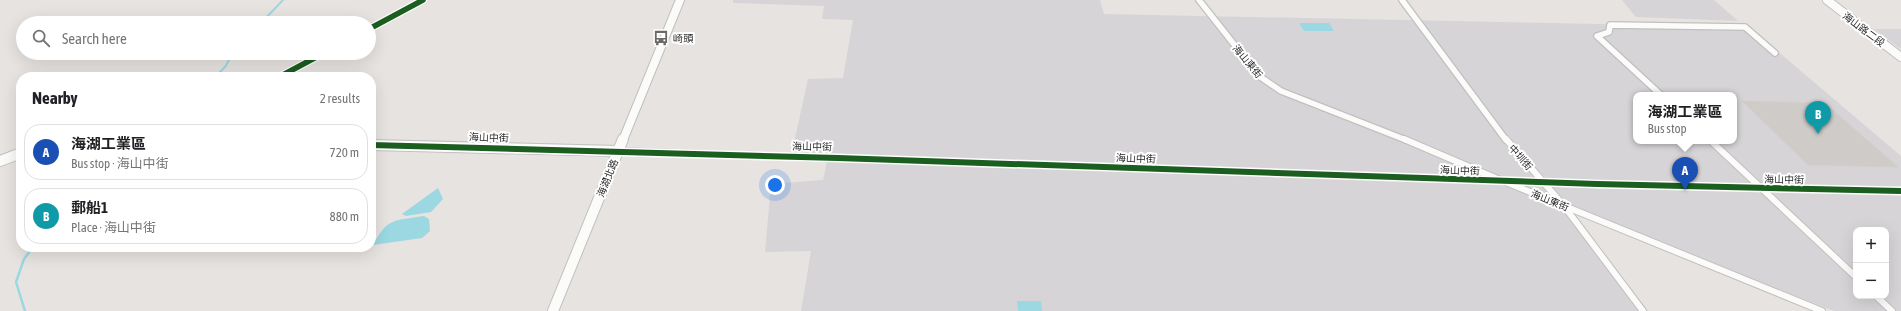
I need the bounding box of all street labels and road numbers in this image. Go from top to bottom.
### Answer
street label: 海山路二段 [1840,10,1887,49]
street label: 海山東街 [1231,42,1265,80]
street label: 海山中街 [469,131,509,144]
street label: 海山中街 [792,141,832,152]
street label: 中圳街 [1507,143,1535,172]
street label: 海山中街 [1116,152,1156,165]
street label: 海湖北路 [595,158,620,199]
street label: 海山中街 [1440,164,1480,177]
street label: 海山中街 [1764,174,1804,185]
street label: 海山東街 [1529,188,1570,213]

